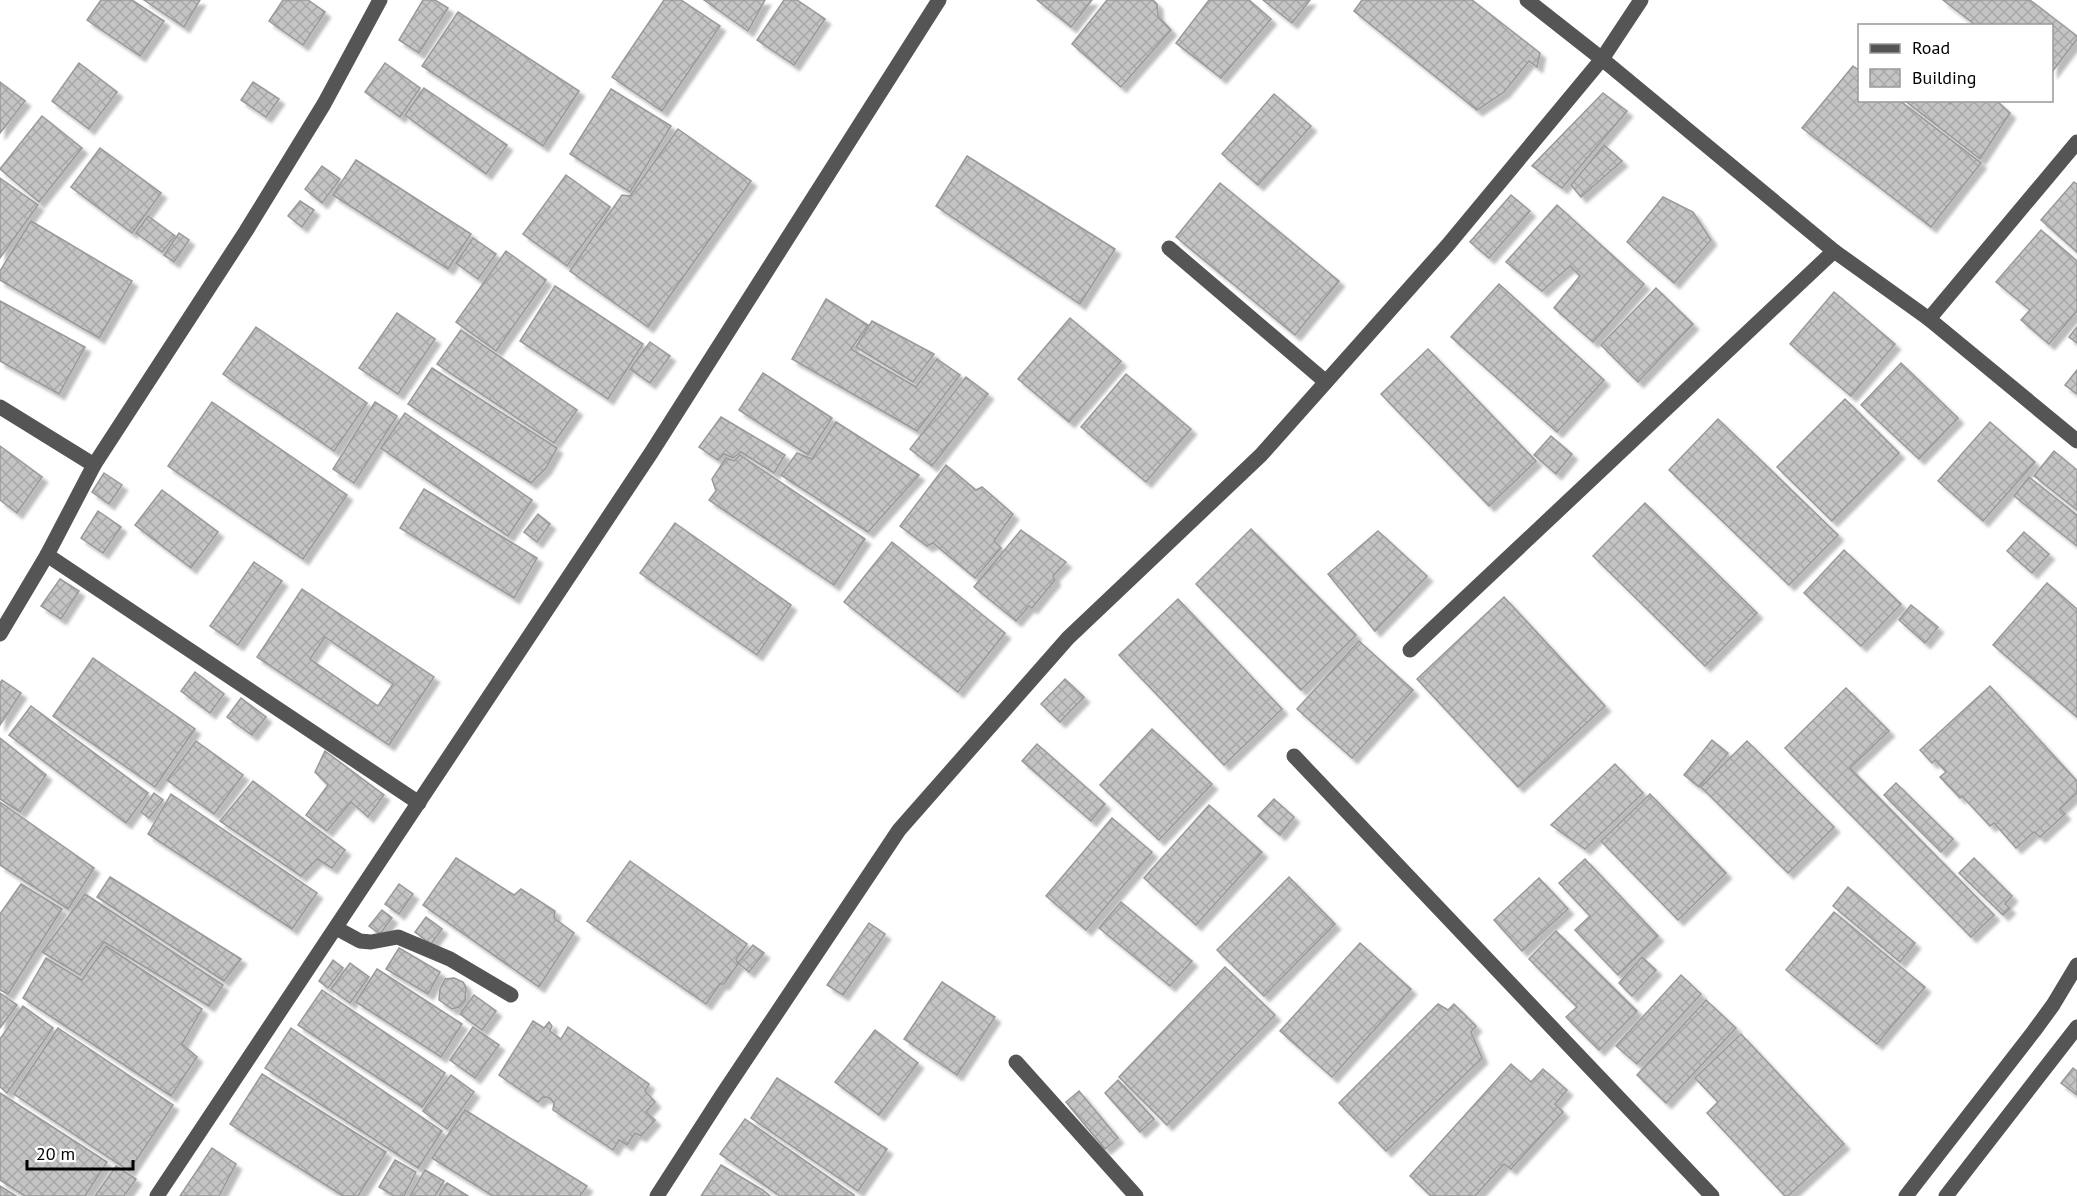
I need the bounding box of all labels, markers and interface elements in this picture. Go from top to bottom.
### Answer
legend [1858,24,2053,102]
text: Road [1912,36,1950,59]
text: Building [1912,66,1976,89]
scale bar [27,1133,134,1171]
text: 20 m [36,1142,75,1165]

